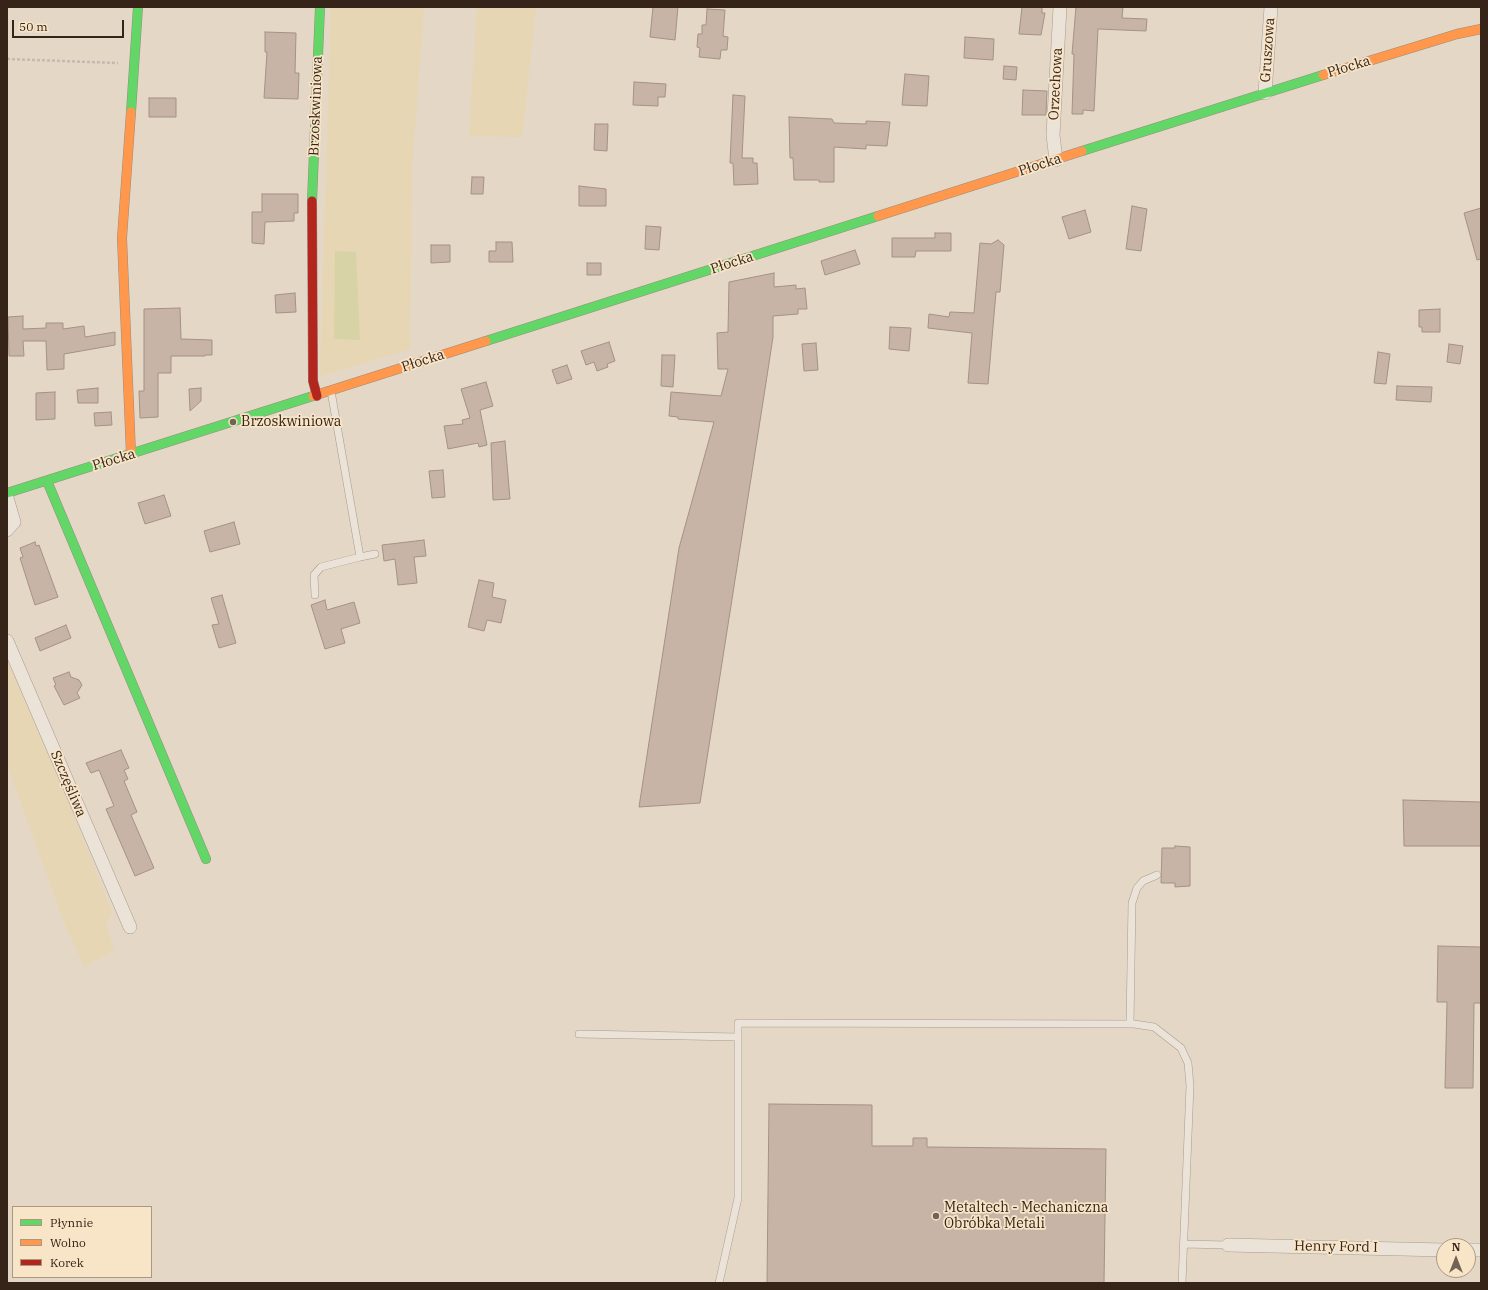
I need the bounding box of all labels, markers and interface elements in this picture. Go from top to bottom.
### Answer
scale bar [14,12,126,38]
street label: Gruszowa [1257,17,1279,83]
text: 50 m [19,19,48,34]
street label: Orzechowa [1046,47,1066,121]
street label: Płocka [1325,53,1373,81]
street label: Brzoskwiniowa [306,56,326,156]
street label: Płocka [1016,150,1064,180]
street label: Płocka [708,248,756,278]
street label: Płocka [399,346,447,376]
place label: Brzoskwiniowa [241,414,341,430]
marker: Brzoskwiniowa [228,417,238,427]
street label: Płocka [90,446,138,474]
street label: Szczęśliwa [46,748,90,820]
place label: Metaltech - Mechaniczna Obróbka Metali [944,1200,1108,1232]
legend [12,1206,152,1278]
marker: Metaltech - Mechaniczna Obróbka Metali [931,1211,941,1221]
text: Płynnie [50,1215,93,1230]
text: Wolno [50,1235,86,1250]
street label: Henry Ford I [1294,1238,1378,1256]
north arrow [1436,1238,1476,1278]
text: N [1452,1240,1460,1254]
text: Korek [50,1255,84,1270]

